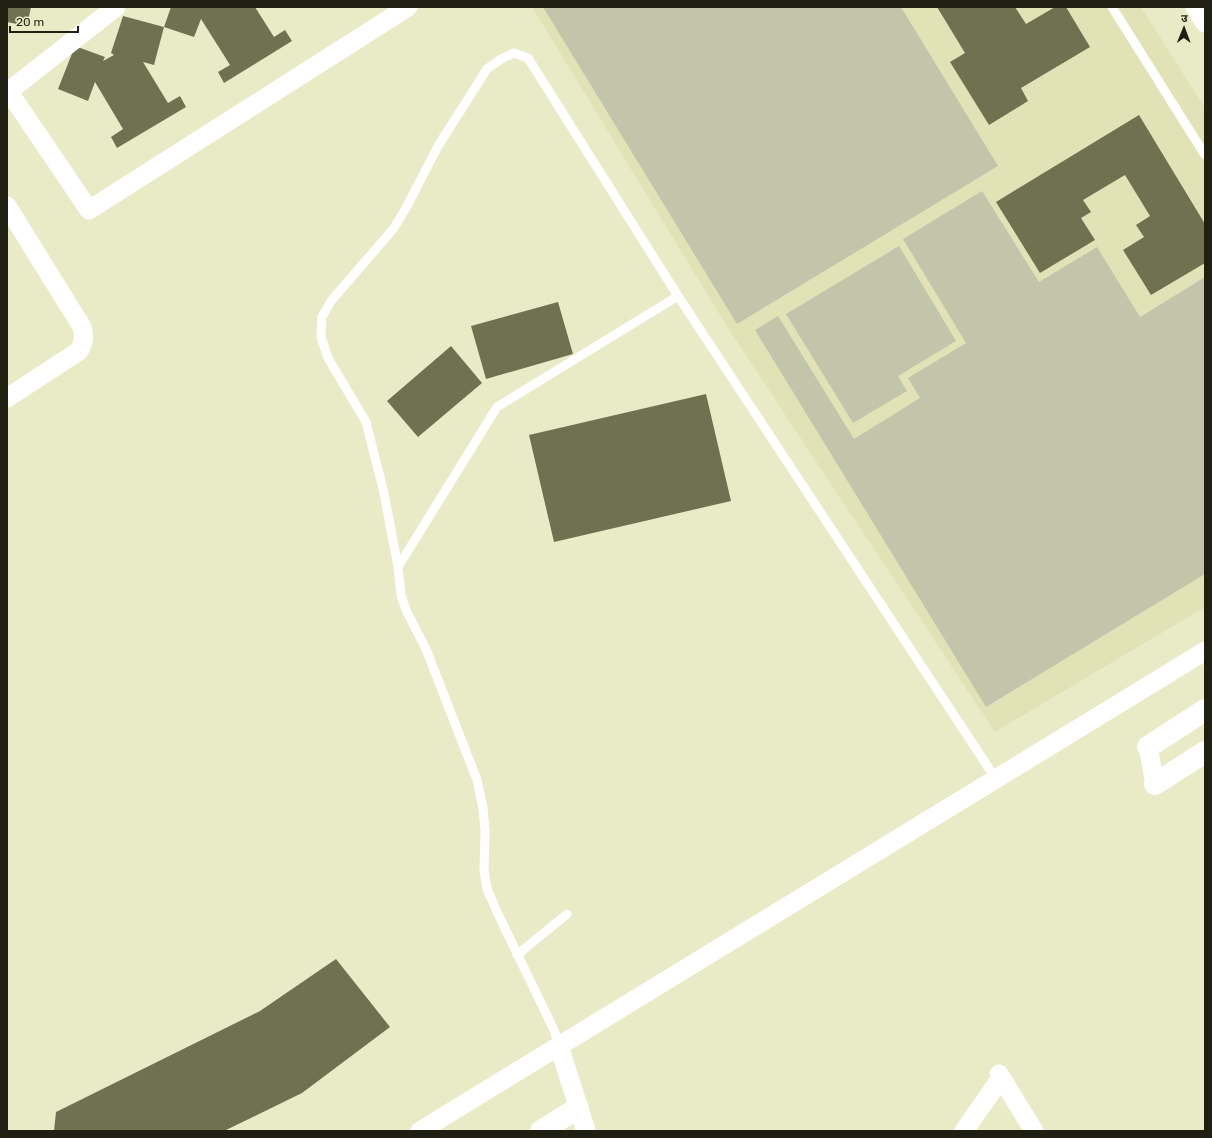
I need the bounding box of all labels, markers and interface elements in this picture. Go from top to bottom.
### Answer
scale bar [10,8,78,34]
north arrow [1164,8,1204,48]
text: उ [1181,12,1188,25]
text: 20 m [16,15,44,29]

